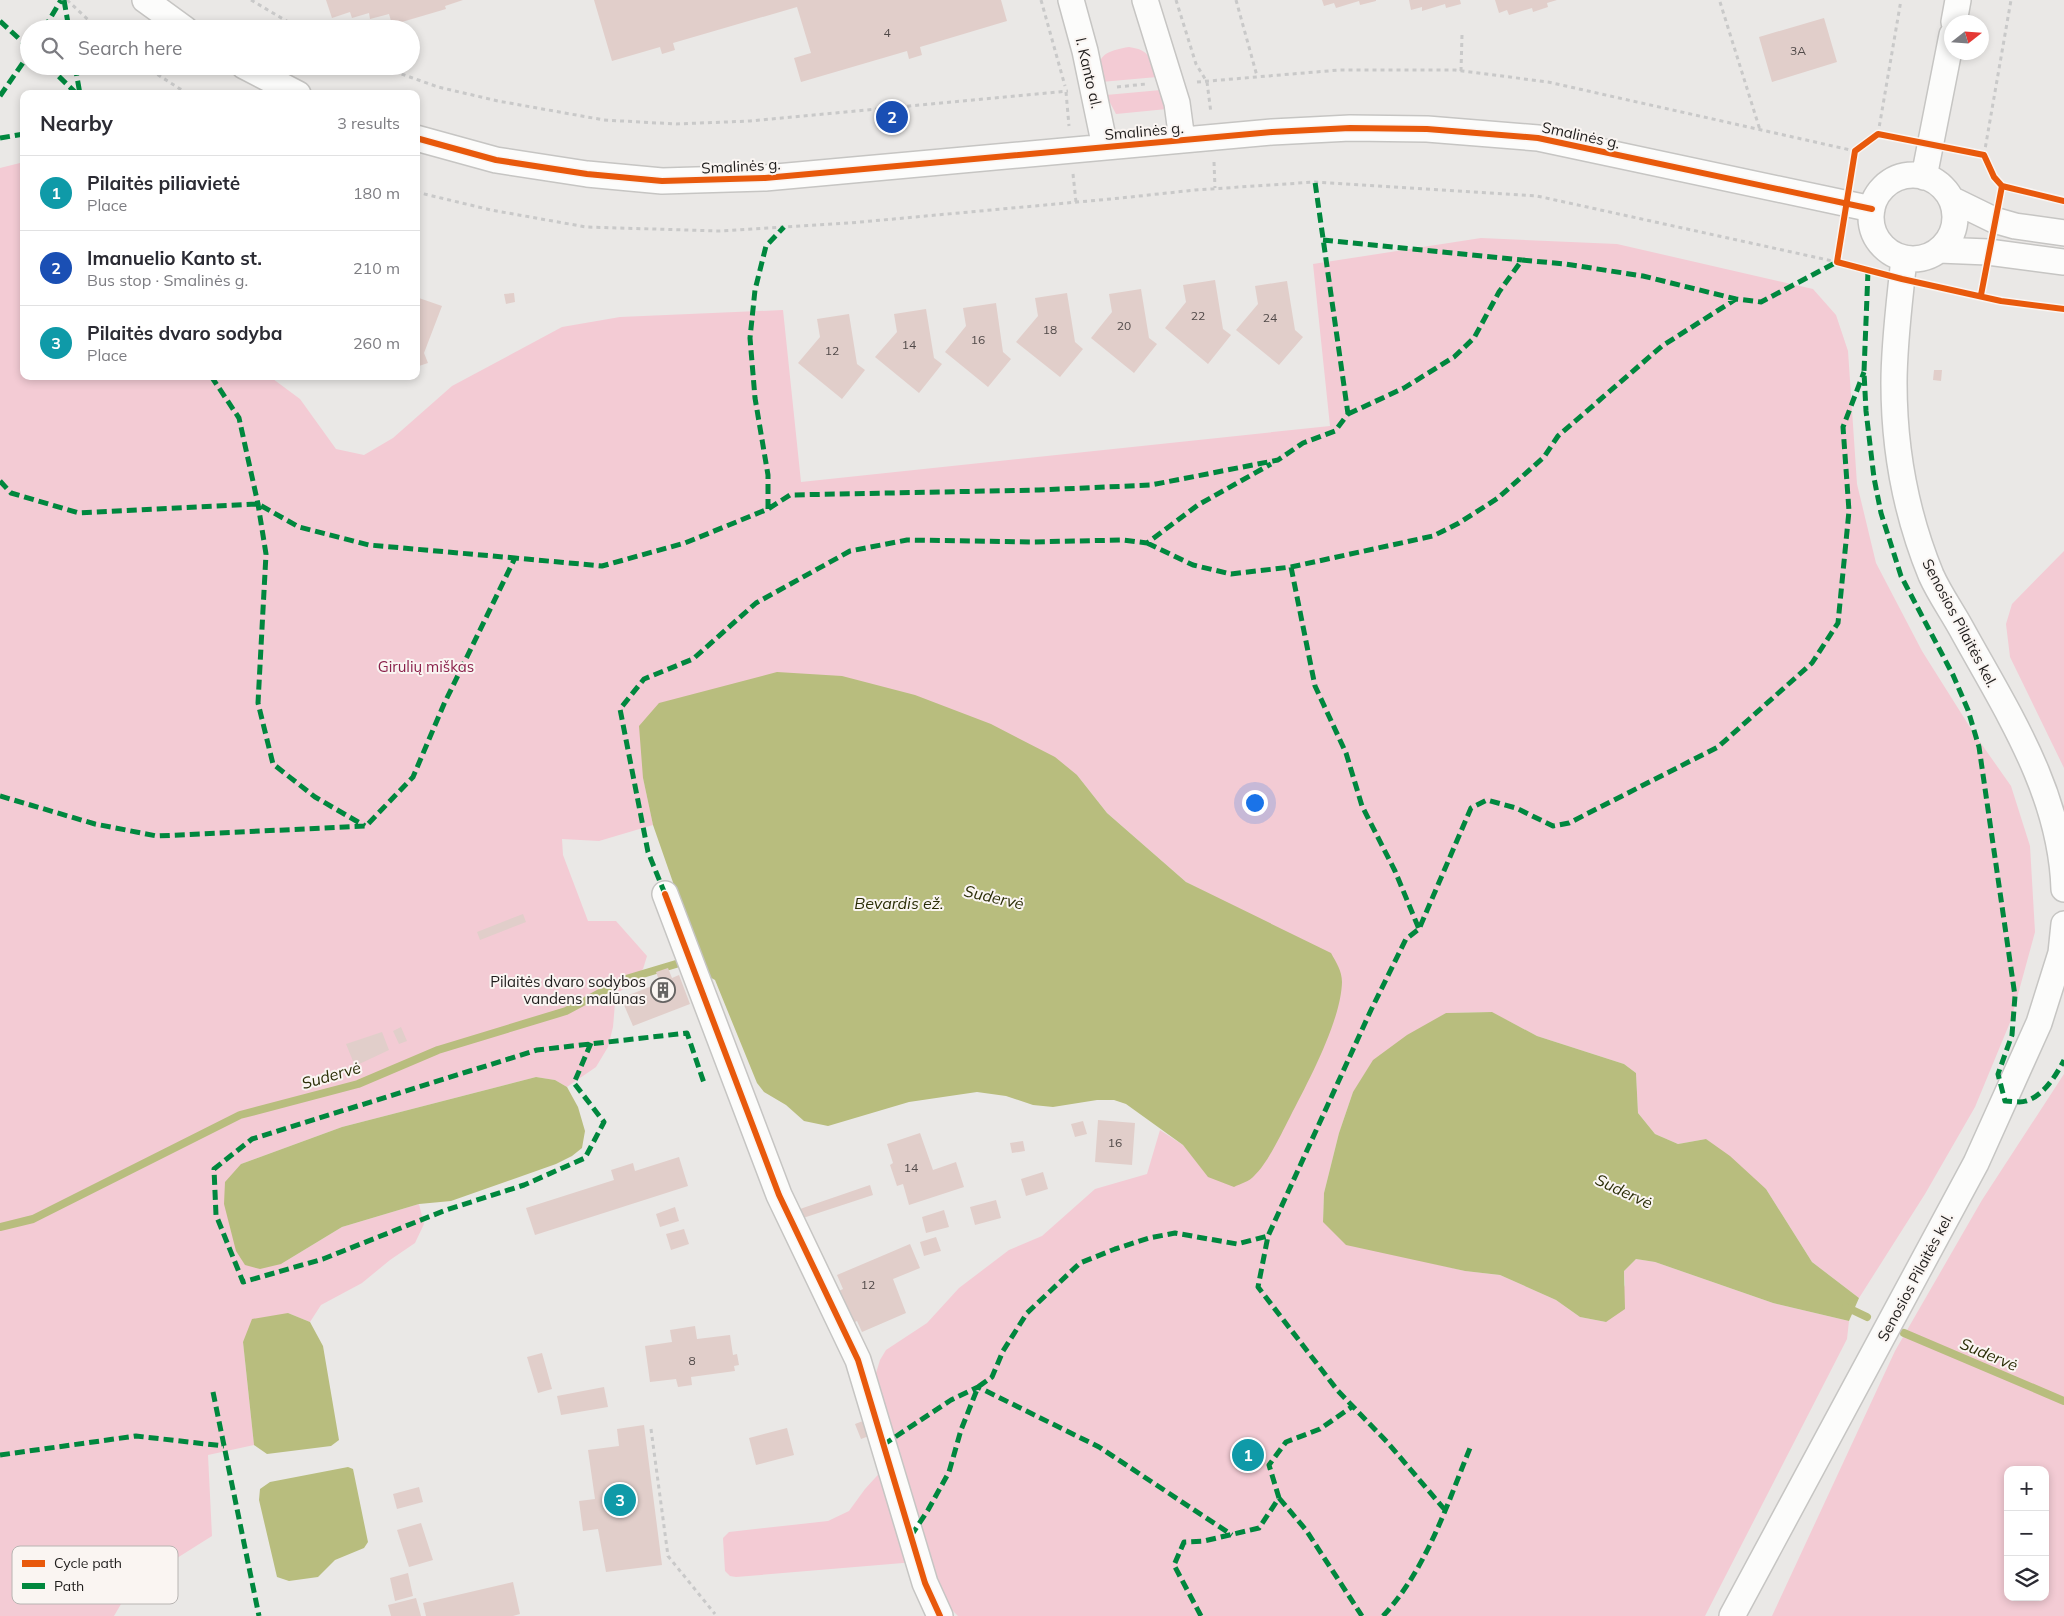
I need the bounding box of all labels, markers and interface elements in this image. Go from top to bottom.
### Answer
north arrow [1944,15,1989,60]
search box [20,20,420,75]
house number: 4 [883,25,891,40]
icon: search [38,34,66,62]
text: Search here [78,36,182,60]
street label: I. Kanto al. [1072,36,1106,110]
house number: 3A [1790,43,1806,58]
pin: 2 [876,98,908,136]
text: Nearby [40,110,113,136]
text: 3 results [337,113,400,133]
street label: Smalinės g. [1540,117,1622,153]
street label: Smalinės g. [1104,118,1184,144]
street label: Smalinės g. [701,154,781,178]
text: Pilaitės piliavietė [87,171,240,195]
text: 1 [51,183,61,203]
text: 180 m [353,183,400,203]
text: Place [87,195,127,215]
text: Imanuelio Kanto st. [87,246,262,270]
text: 2 [51,258,61,278]
text: 210 m [353,258,400,278]
text: Bus stop · Smalinės g. [87,270,248,290]
house number: 22 [1191,308,1205,323]
house number: 24 [1263,310,1277,325]
house number: 20 [1117,318,1131,333]
text: Pilaitės dvaro sodyba [87,321,282,345]
house number: 18 [1043,322,1057,337]
house number: 16 [971,332,985,347]
text: 3 [51,333,61,353]
text: 260 m [353,333,400,353]
house number: 14 [902,337,916,352]
house number: 12 [825,343,839,358]
text: Place [87,345,127,365]
street label: Senosios Pilaitės kel. [1918,556,2002,690]
park label: Girulių miškas [378,657,474,676]
your location [1242,790,1268,816]
water label: Sudervė [962,880,1026,914]
water label: Bevardis ež. [854,893,944,913]
place label: Pilaitės dvaro sodybos vandens malūnas [490,972,646,1008]
building icon: Pilaitės dvaro sodybos vandens malūnas [650,977,676,1003]
water label: Sudervė [299,1057,363,1093]
house number: 16 [1108,1135,1122,1150]
house number: 14 [904,1160,918,1175]
water label: Sudervė [1592,1169,1656,1213]
street label: Senosios Pilaitės kel. [1873,1210,1957,1344]
house number: 12 [861,1277,875,1292]
water label: Sudervė [1957,1333,2021,1375]
house number: 8 [688,1353,696,1368]
pin: 1 [1232,1436,1264,1474]
map controls [2004,1466,2049,1601]
button: + [2004,1466,2049,1511]
pin: 3 [604,1481,636,1519]
button: − [2004,1511,2049,1556]
legend [12,1546,178,1604]
text: Cycle path [54,1554,122,1572]
button: layers [2004,1556,2049,1601]
text: Path [54,1577,84,1595]

